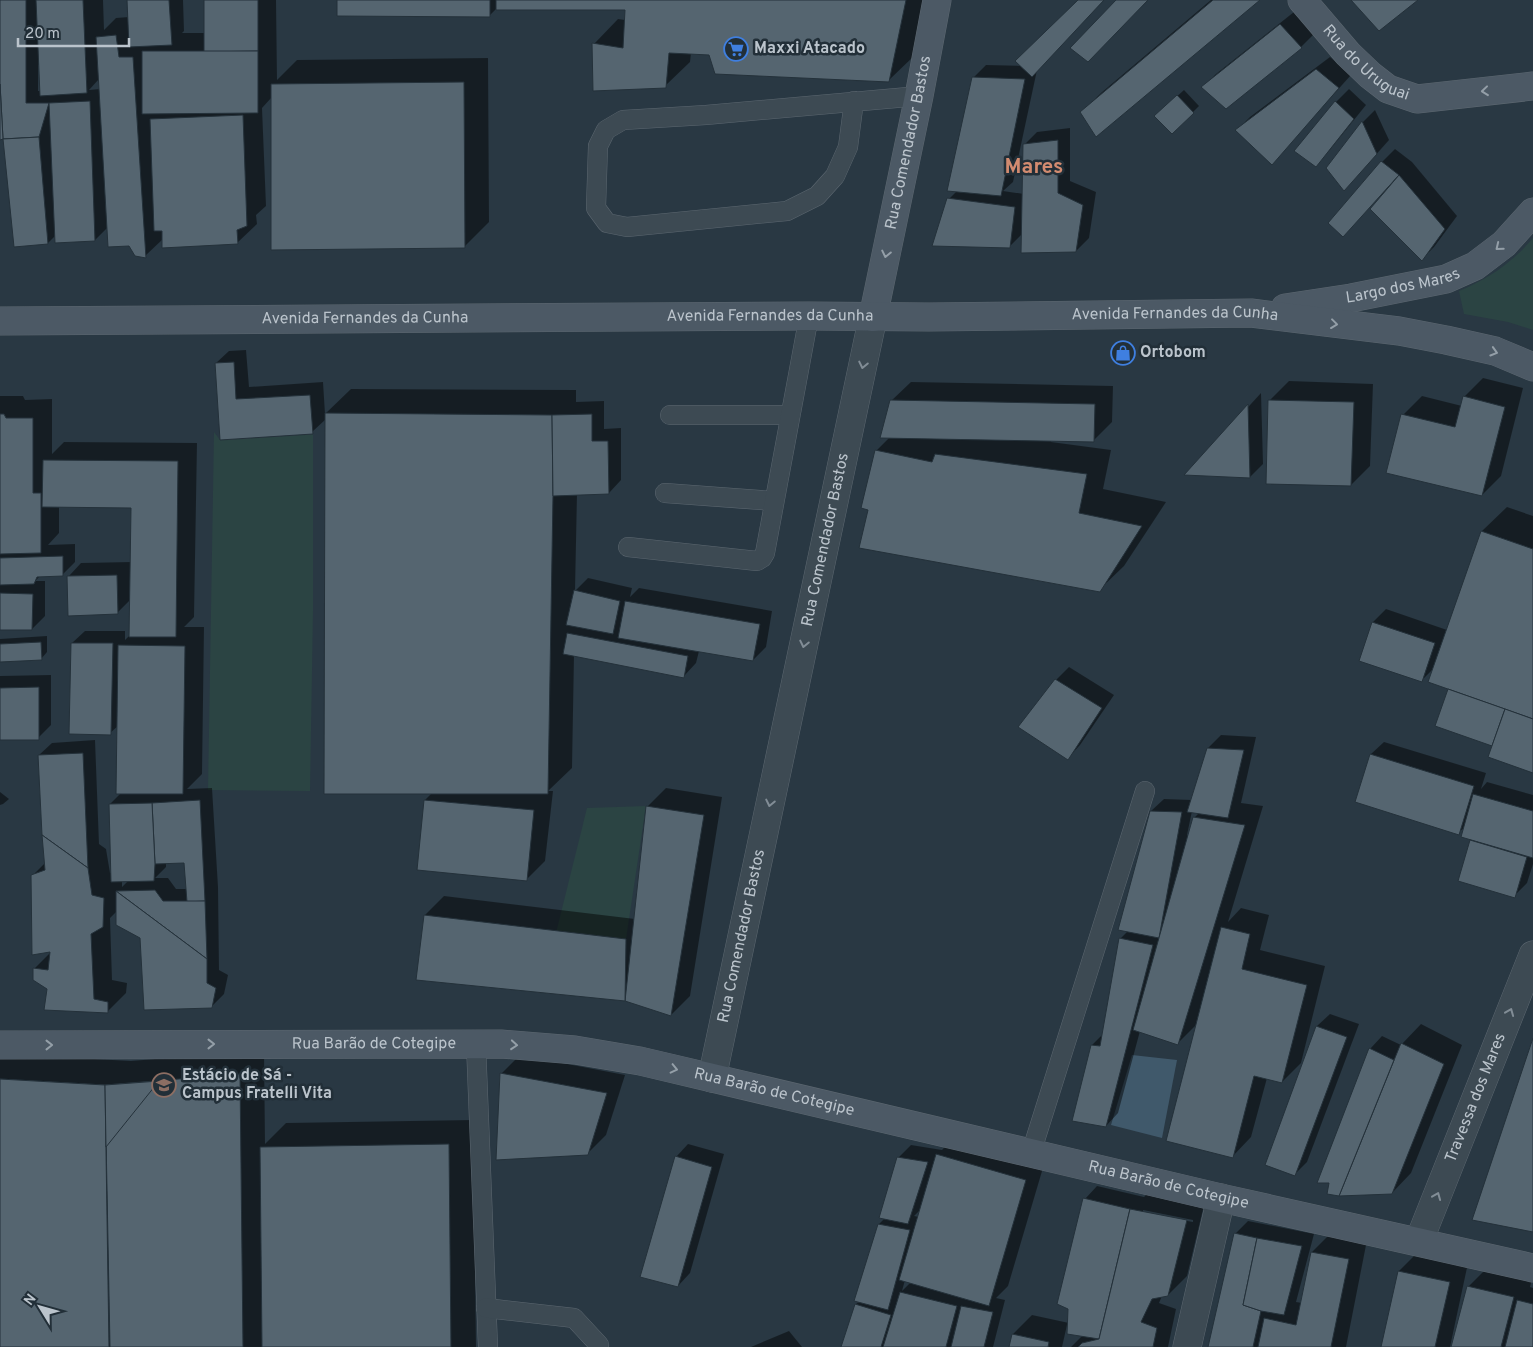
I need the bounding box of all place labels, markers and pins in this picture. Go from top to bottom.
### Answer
supermarket icon: Maxxi Atacado [723,36,749,62]
place label: Maxxi Atacado [754,39,865,59]
shop icon: Ortobom [1110,340,1136,366]
place label: Ortobom [1140,343,1206,363]
place label: Estácio de Sá - Campus Fratelli Vita [182,1066,332,1104]
school or university icon: Estácio de Sá - Campus Fratelli Vita [151,1072,177,1098]

